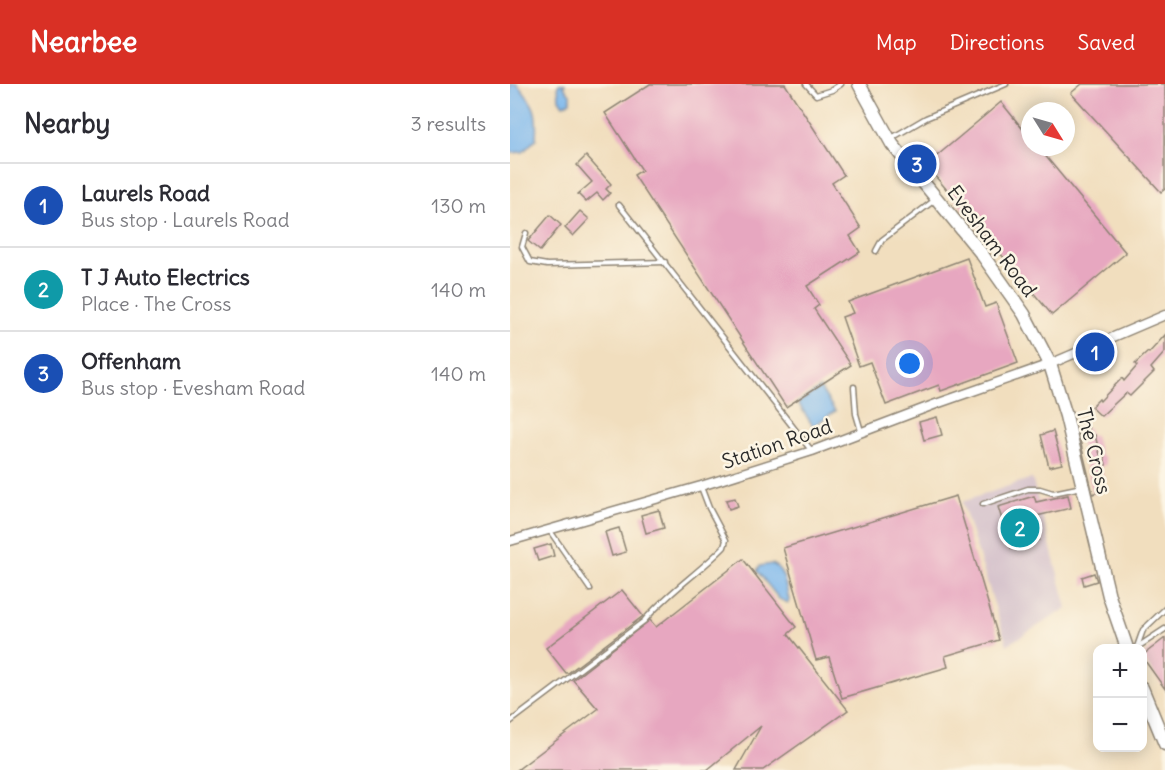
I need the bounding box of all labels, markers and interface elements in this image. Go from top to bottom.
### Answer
text: Nearbee [30,24,137,60]
text: Map [876,29,917,56]
text: Directions [950,29,1044,56]
text: Saved [1077,29,1135,56]
north arrow [1021,102,1075,156]
text: Nearby [24,107,110,140]
text: 3 results [410,111,486,136]
pin: 3 [898,142,936,187]
text: Laurels Road [81,179,210,207]
street label: Evesham Road [942,180,1043,302]
text: 1 [40,193,47,218]
text: 130 m [431,193,486,218]
text: Bus stop · Laurels Road [81,207,289,232]
text: T J Auto Electrics [81,263,250,291]
text: 2 [38,277,49,302]
text: 140 m [431,277,486,302]
text: Place · The Cross [81,291,231,316]
pin: 1 [1076,330,1114,374]
text: Offenham [81,347,181,375]
your location [895,349,924,378]
text: 3 [38,361,49,386]
text: 140 m [431,361,486,386]
text: Bus stop · Evesham Road [81,375,305,400]
street label: The Cross [1072,405,1117,497]
street label: Station Road [719,413,835,474]
pin: 2 [1000,506,1040,550]
map controls [1093,644,1147,752]
button: + [1093,644,1147,698]
button: − [1093,698,1147,752]

